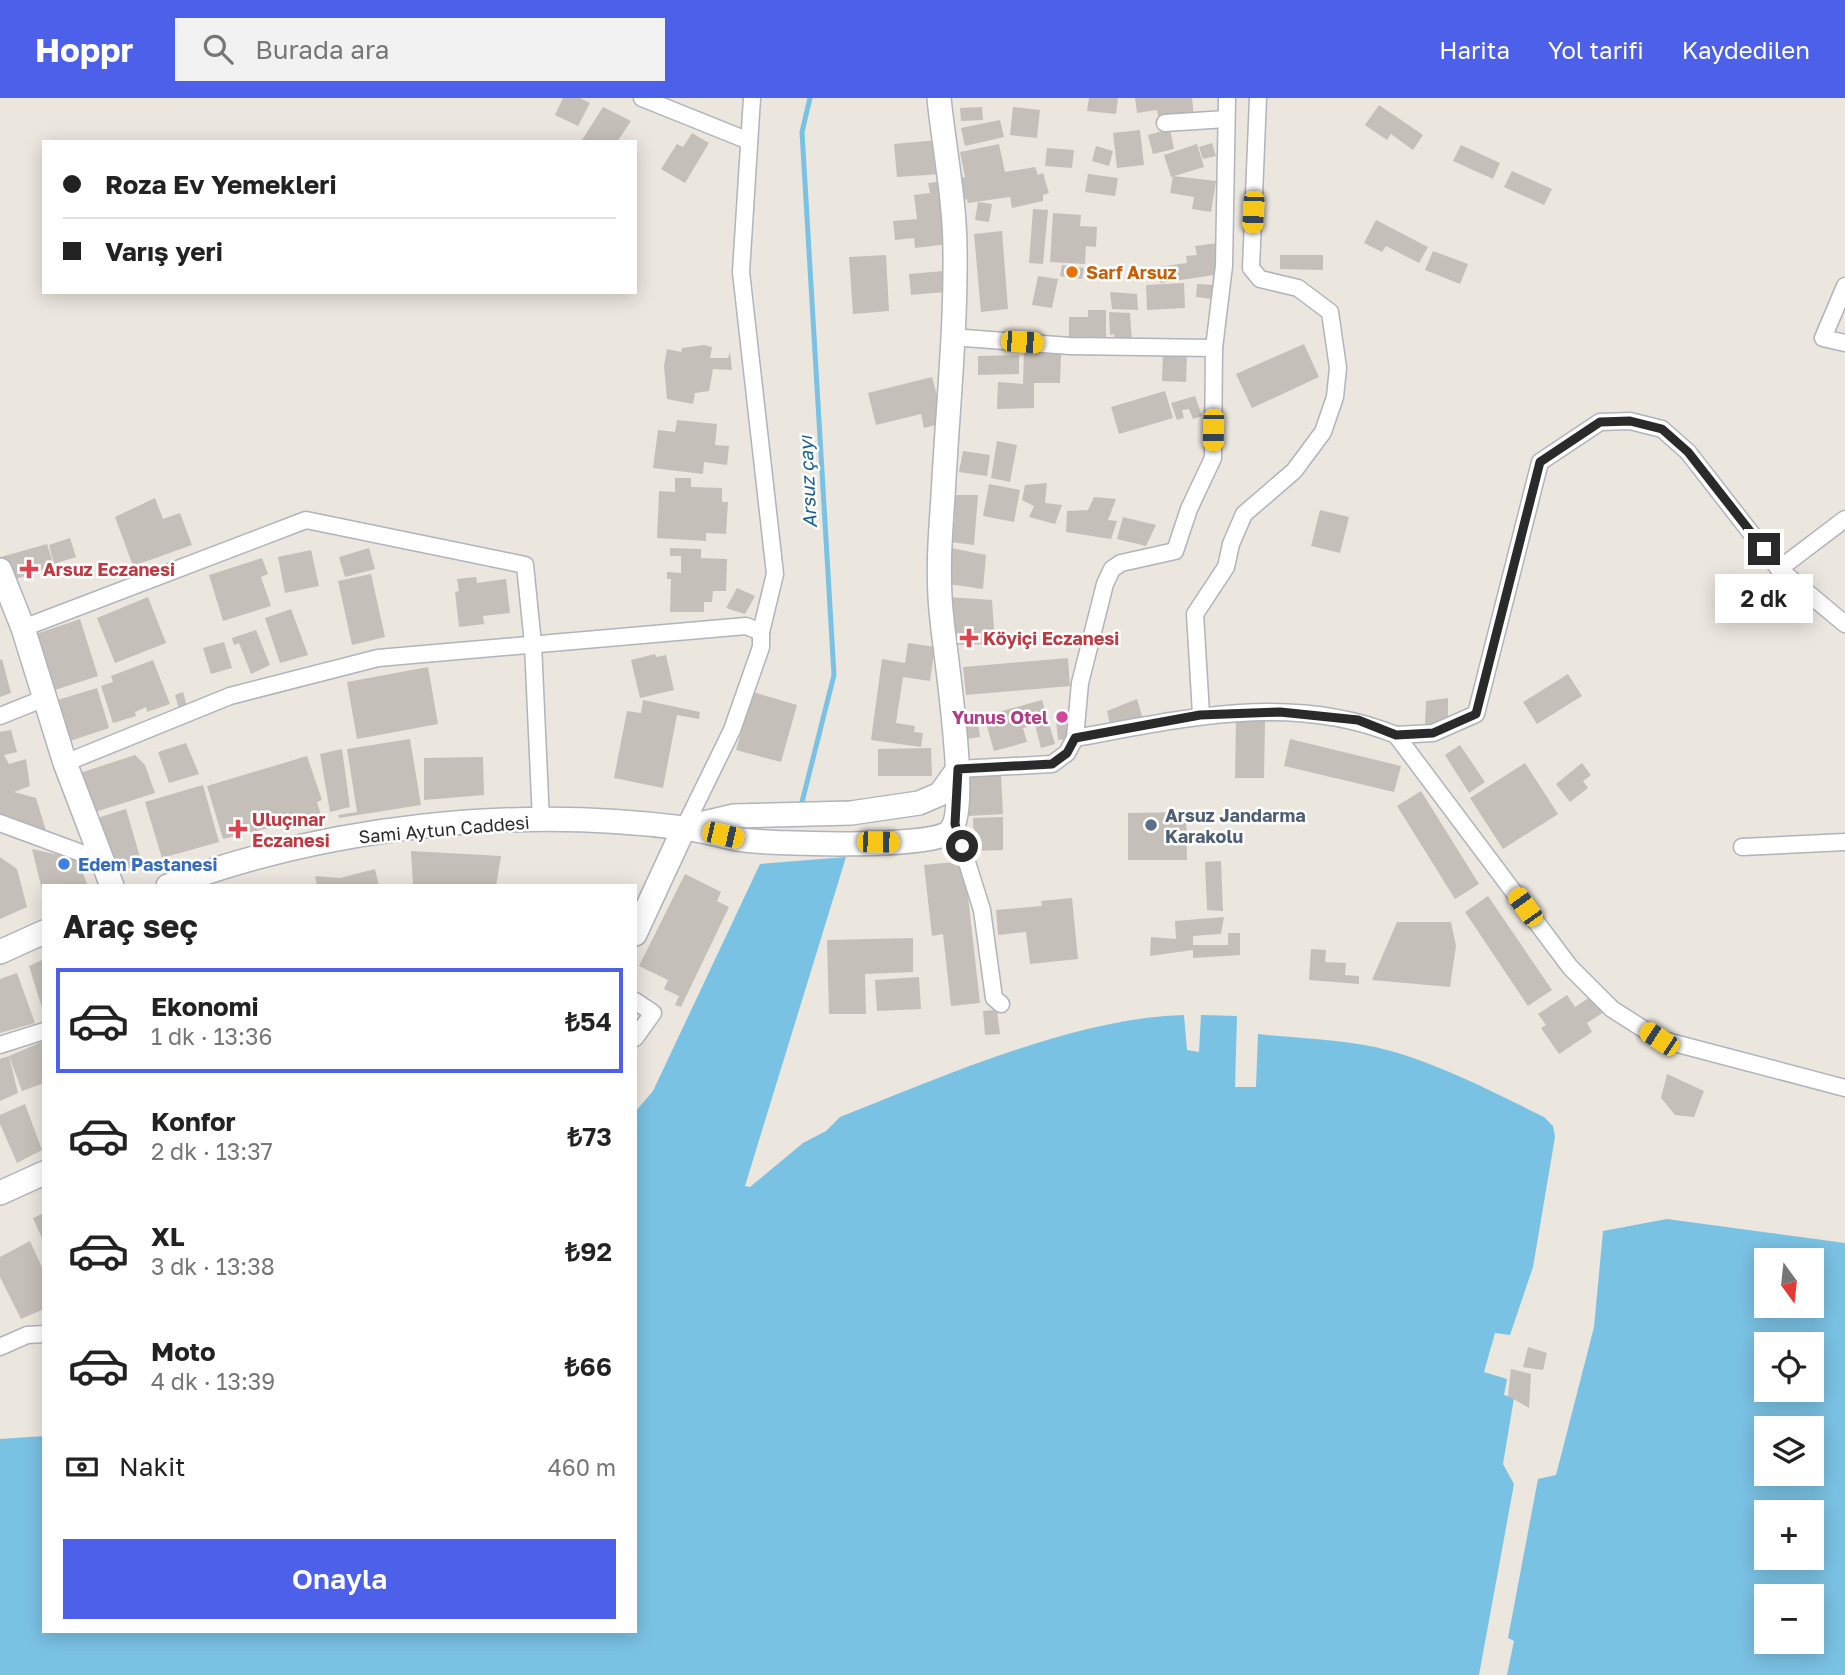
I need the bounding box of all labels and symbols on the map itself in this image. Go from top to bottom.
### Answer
car [1242,190,1265,234]
place label: Sarf Arsuz [1086,261,1177,283]
marker: Sarf Arsuz [1064,264,1080,280]
car [1001,330,1044,354]
car [1203,409,1224,451]
water label: Arsuz çayı [793,434,821,529]
route end [1748,533,1780,565]
place label: Arsuz Eczanesi [43,558,175,580]
marker: Arsuz Eczanesi [21,561,37,577]
callout: 2 dk [1715,574,1813,622]
place label: Köyiçi Eczanesi [983,627,1119,649]
marker: Köyiçi Eczanesi [961,630,977,646]
place label: Yunus Otel [952,706,1048,728]
marker: Yunus Otel [1054,709,1070,725]
place label: Arsuz Jandarma Karakolu [1165,804,1306,847]
place label: Uluçınar Eczanesi [252,808,330,851]
street label: Sami Aytun Caddesi [358,811,530,847]
marker: Arsuz Jandarma Karakolu [1143,817,1159,833]
car [701,820,746,850]
marker: Uluçınar Eczanesi [230,821,246,837]
route start [946,830,978,862]
car [857,831,900,853]
place label: Edem Pastanesi [78,853,218,875]
marker: Edem Pastanesi [56,856,72,872]
car [1505,884,1546,930]
car [1636,1019,1683,1059]
north arrow [1754,1248,1824,1318]

